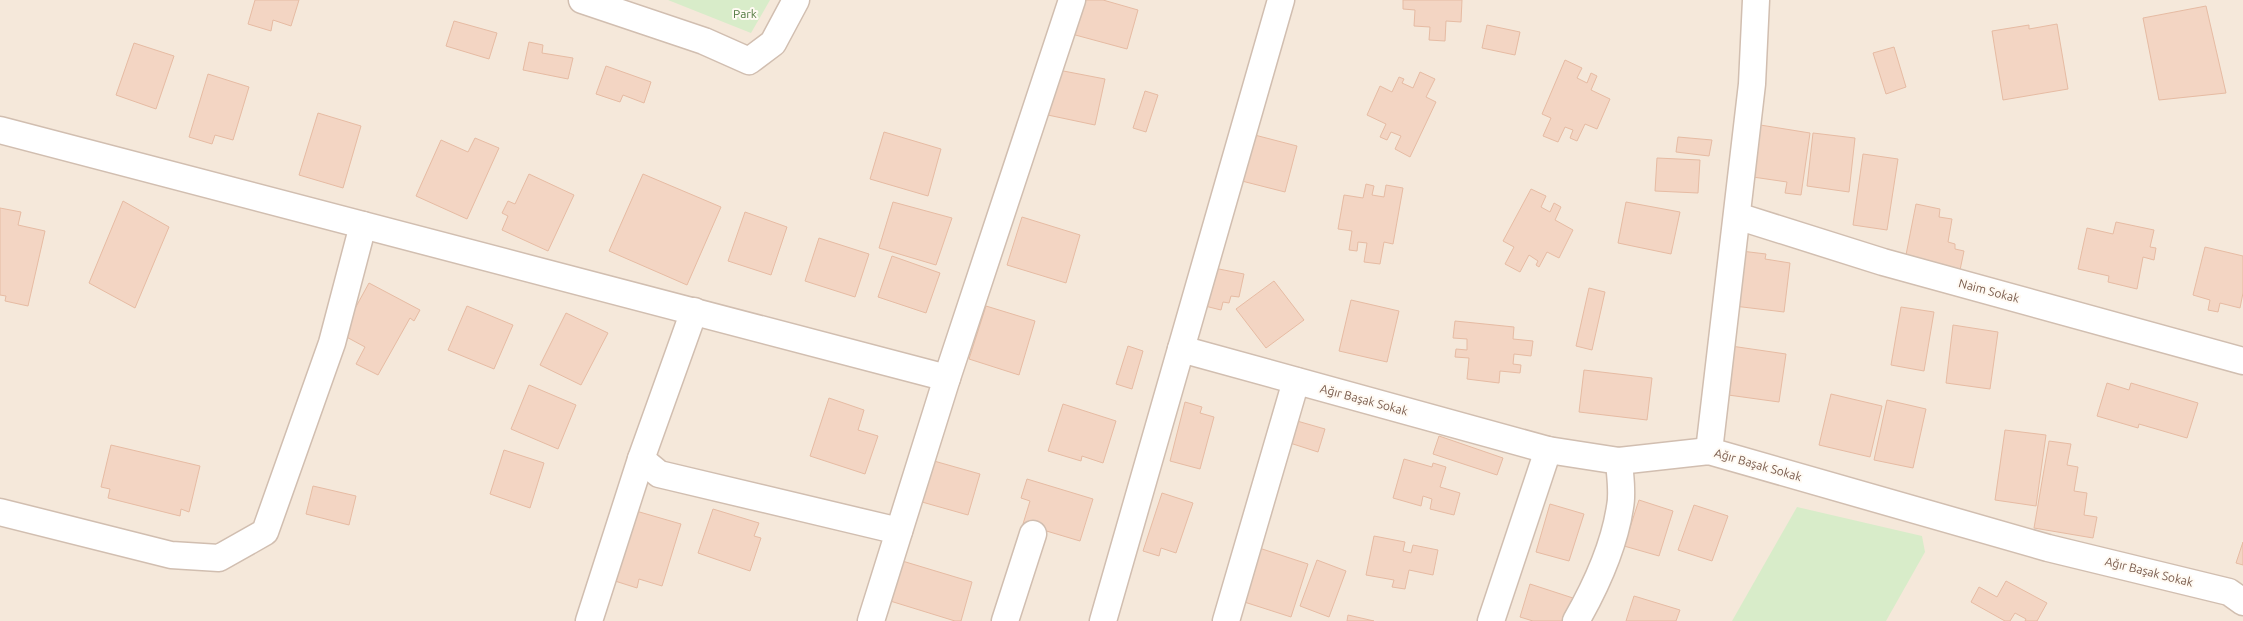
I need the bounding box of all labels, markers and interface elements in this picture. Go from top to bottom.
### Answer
park label: Park [733,7,757,20]
street label: Naim Sokak [1957,276,2021,305]
street label: Ağır Başak Sokak [1319,382,1410,418]
street label: Ağır Başak Sokak [1713,446,1803,483]
street label: Ağır Başak Sokak [2104,554,2195,589]

